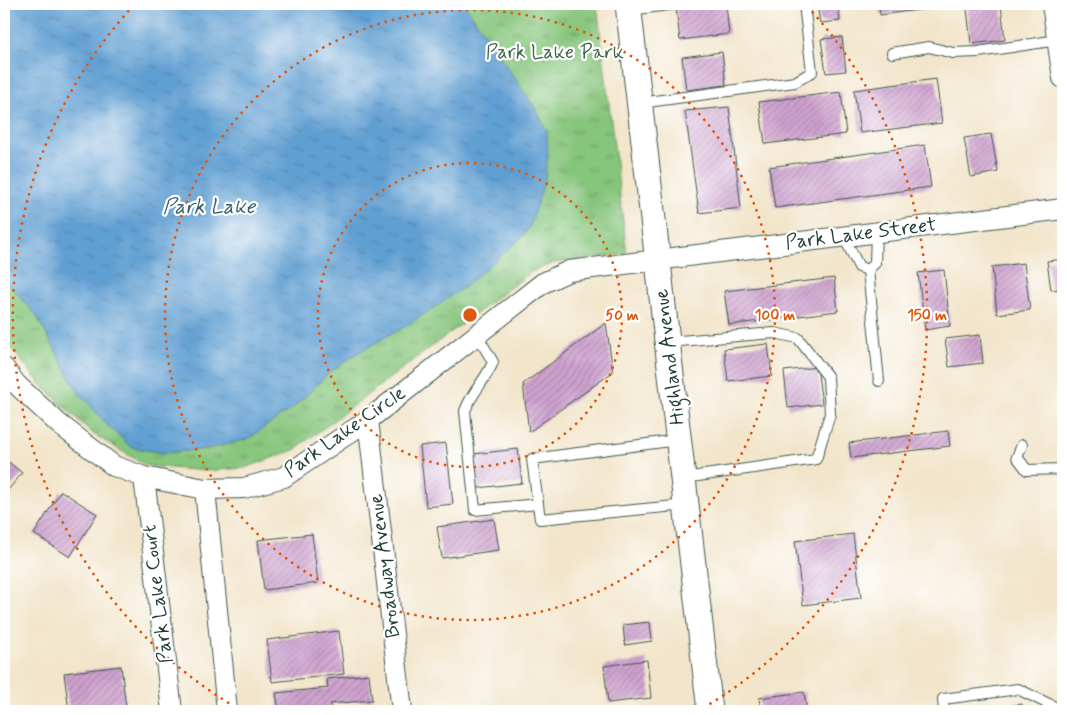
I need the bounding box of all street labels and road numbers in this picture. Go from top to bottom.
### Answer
street label: Park Lake Street [784,211,938,257]
street label: Highland Avenue [648,287,694,427]
street label: Park Lake Circle [279,380,411,484]
street label: Broadway Avenue [363,492,407,640]
street label: Park Lake Court [136,523,180,665]

